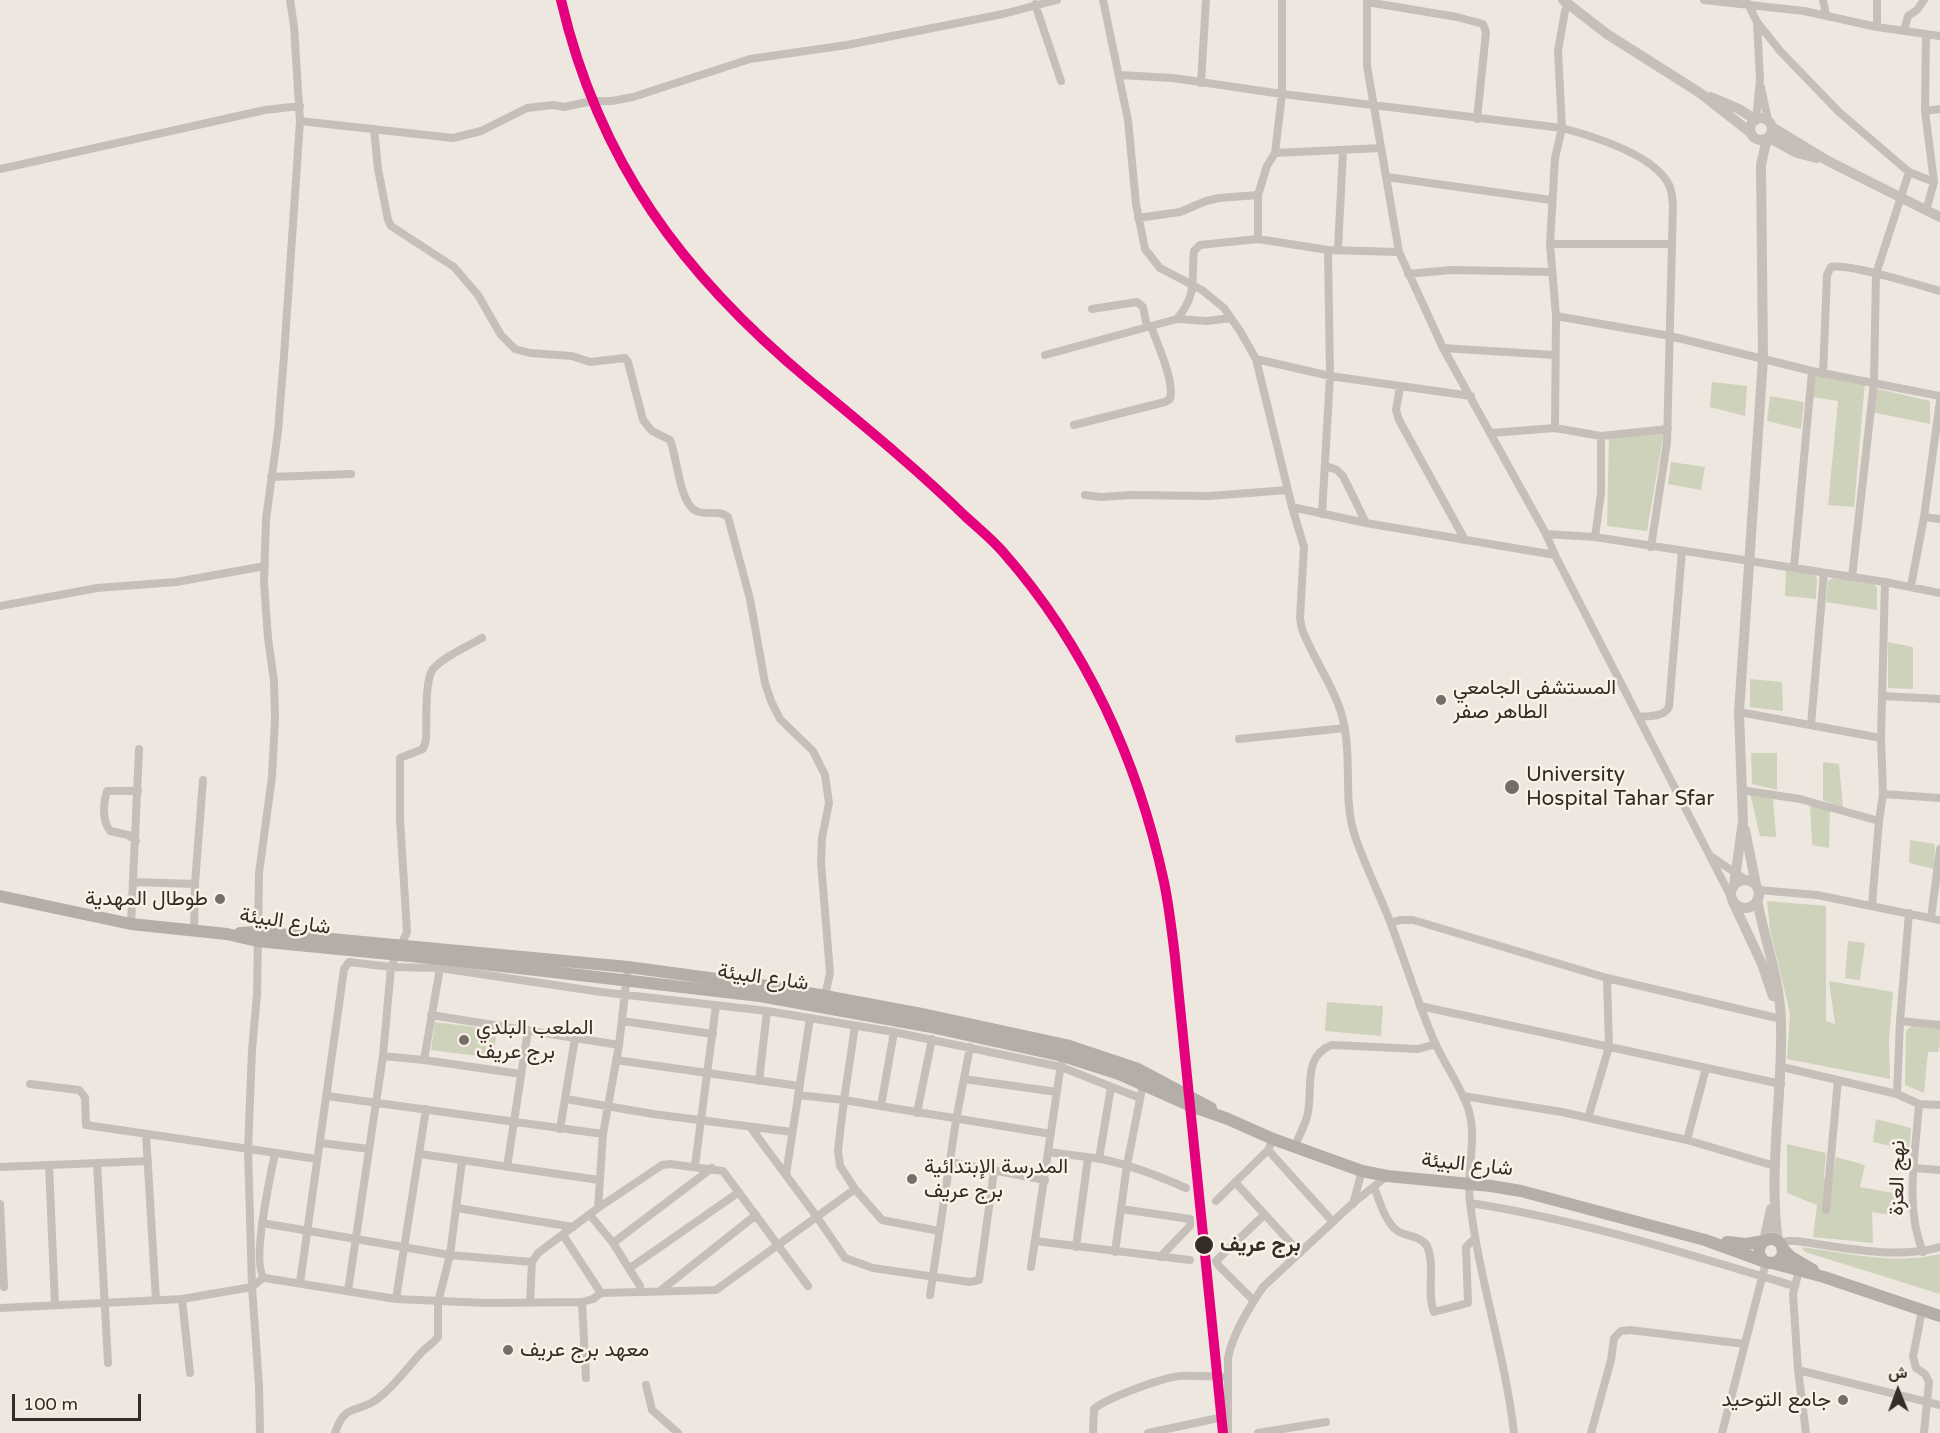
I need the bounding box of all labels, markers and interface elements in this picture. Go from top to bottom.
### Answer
place label: المستشفى الجامعي الطاهر صفر [1453,675,1616,725]
marker: المستشفى الجامعي الطاهر صفر [1434,693,1448,707]
place label: University Hospital Tahar Sfar [1526,762,1714,812]
marker: University Hospital Tahar Sfar [1503,778,1521,796]
place label: طوطال المهدية [85,886,208,912]
marker: طوطال المهدية [213,892,227,906]
street label: شارع البيئة [238,903,332,941]
street label: شارع البيئة [716,959,810,997]
place label: الملعب البلدي برج عريف [476,1015,593,1065]
marker: الملعب البلدي برج عريف [457,1033,471,1047]
street label: نهج العزة [1885,1140,1911,1216]
street label: شارع البيئة [1420,1148,1514,1182]
place label: المدرسة الإبتدائية برج عريف [924,1154,1068,1204]
marker: المدرسة الإبتدائية برج عريف [905,1172,919,1186]
place label: برج عريف [1220,1232,1301,1258]
marker: برج عريف [1193,1234,1215,1256]
place label: معهد برج عريف [520,1337,649,1363]
marker: معهد برج عريف [501,1343,515,1357]
north arrow [1868,1361,1928,1421]
text: ش [1888,1363,1907,1383]
scale bar [15,1382,144,1420]
place label: جامع التوحيد [1722,1387,1831,1413]
text: 100 m [23,1393,78,1415]
marker: جامع التوحيد [1836,1393,1850,1407]

